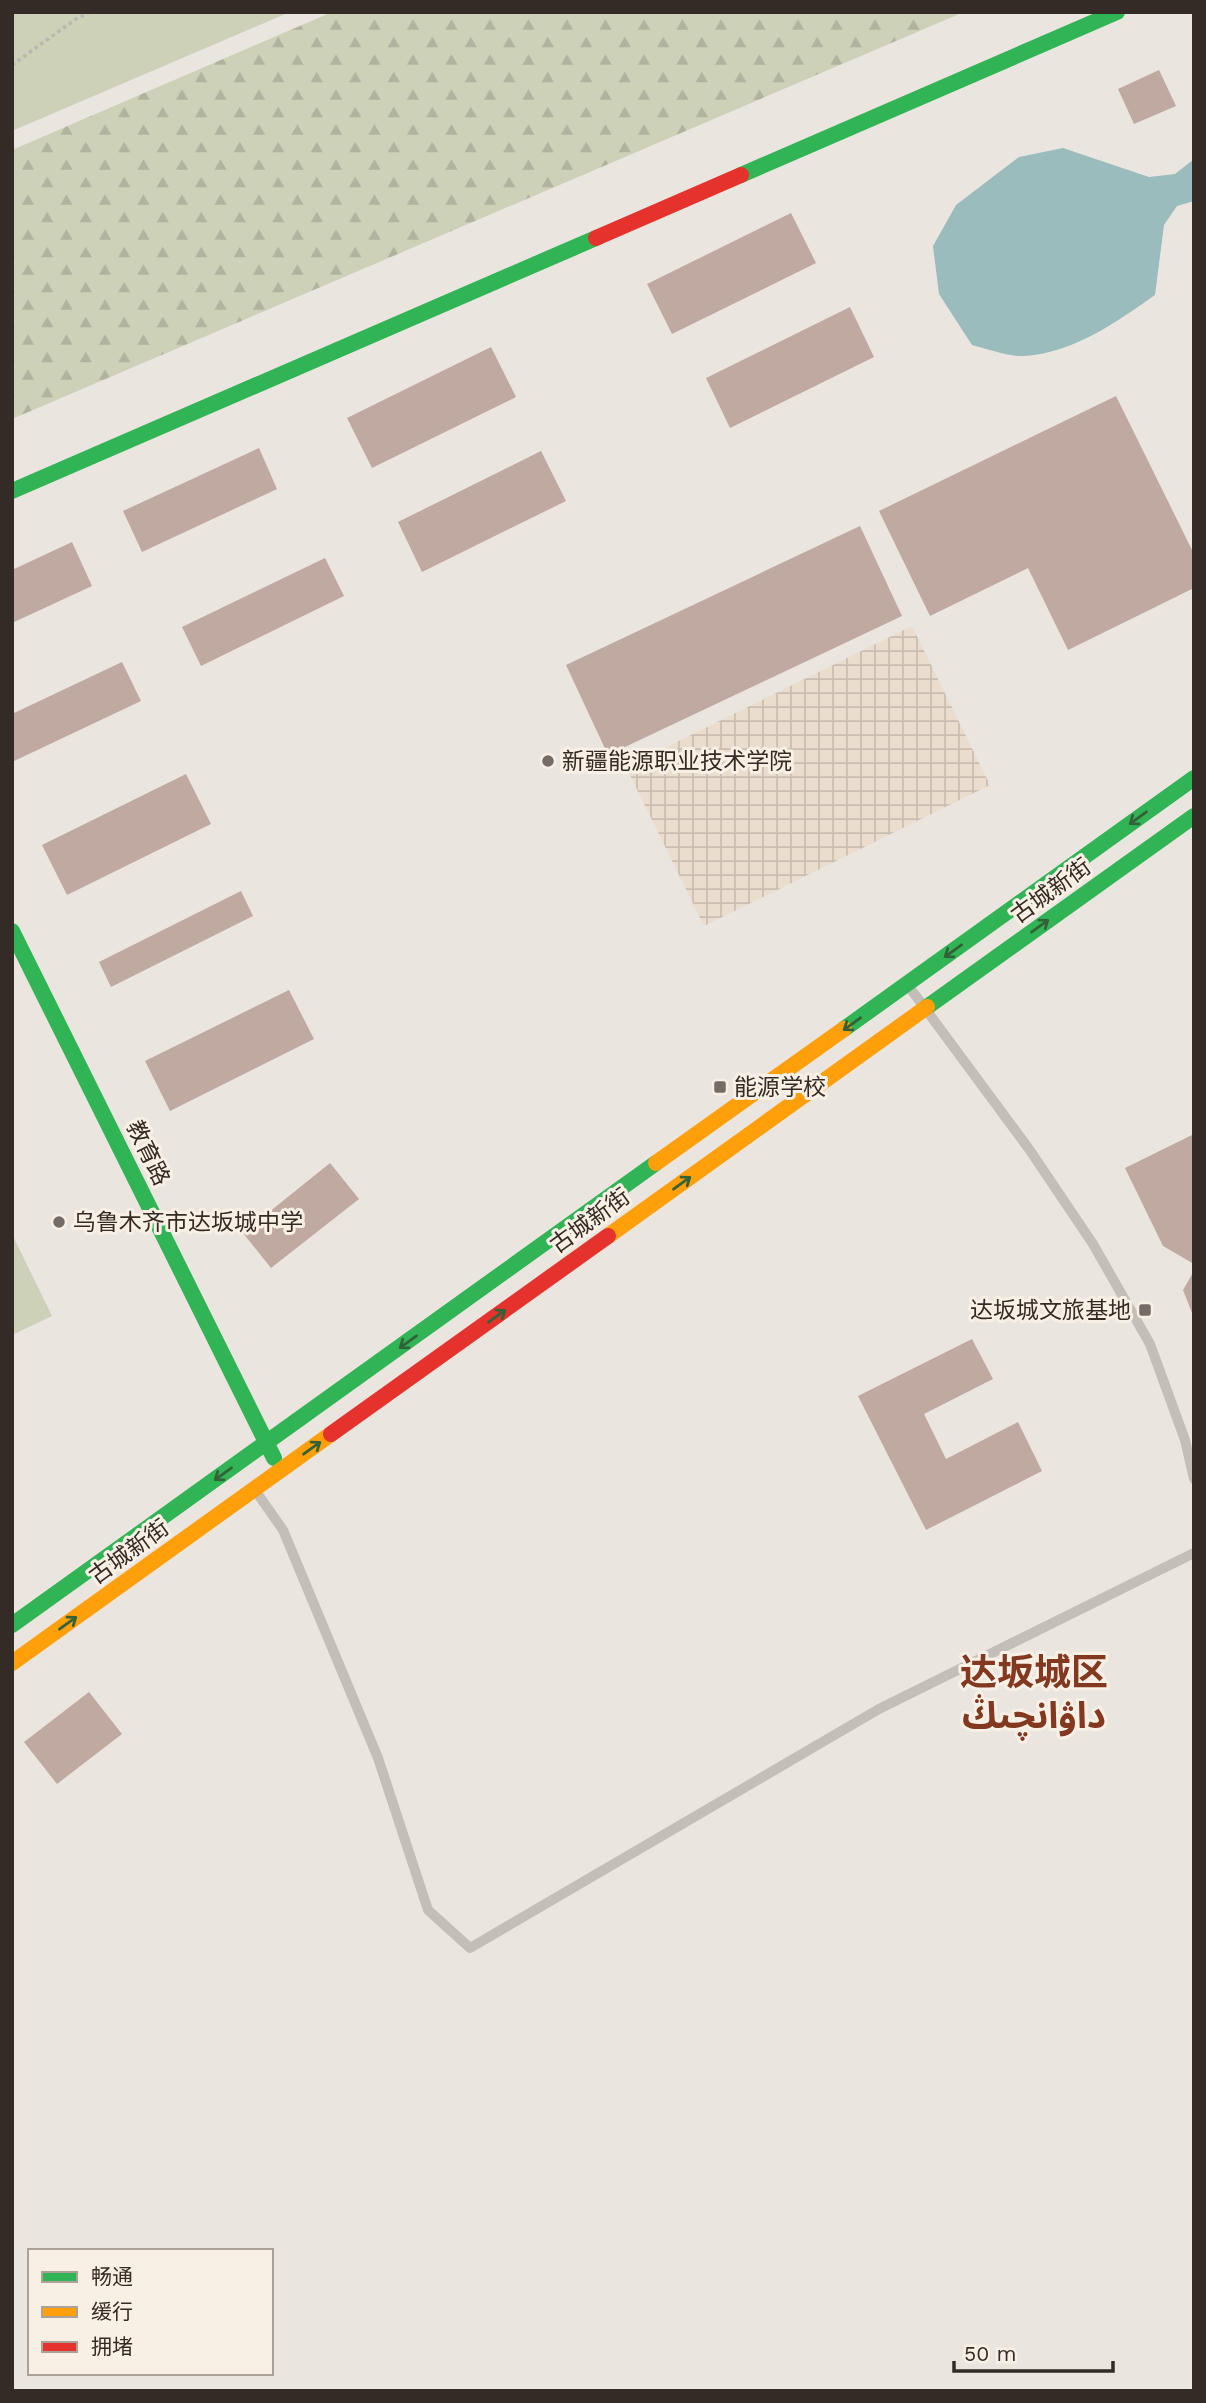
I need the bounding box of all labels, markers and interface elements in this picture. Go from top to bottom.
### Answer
place label: 新疆能源职业技术学院 [562,748,792,775]
marker: 新疆能源职业技术学院 [540,753,556,769]
one-way arrow [1129,811,1148,825]
street label: 古城新街 [1006,853,1096,929]
one-way arrow [1030,919,1049,934]
one-way arrow [944,943,963,958]
one-way arrow [843,1017,862,1031]
place label: 能源学校 [734,1074,826,1101]
marker: 能源学校 [712,1079,728,1095]
street label: 教育路 [121,1116,175,1190]
one-way arrow [672,1176,691,1190]
street label: 古城新街 [545,1183,635,1259]
place label: 乌鲁木齐市达坂城中学 [73,1209,303,1236]
marker: 乌鲁木齐市达坂城中学 [51,1214,67,1230]
place label: 达坂城文旅基地 [970,1297,1131,1324]
marker: 达坂城文旅基地 [1137,1302,1153,1318]
one-way arrow [487,1308,506,1323]
one-way arrow [399,1335,418,1349]
one-way arrow [302,1441,321,1455]
one-way arrow [214,1467,233,1482]
street label: 古城新街 [84,1514,174,1590]
one-way arrow [58,1616,77,1631]
district label: 达坂城区 داۋانچىڭ [960,1651,1108,1740]
legend [28,2249,273,2375]
text: 畅通 [91,2264,133,2289]
text: 缓行 [91,2299,133,2324]
scale bar [954,2330,1113,2374]
text: 拥堵 [91,2334,133,2359]
text: 50 m [964,2341,1016,2366]

